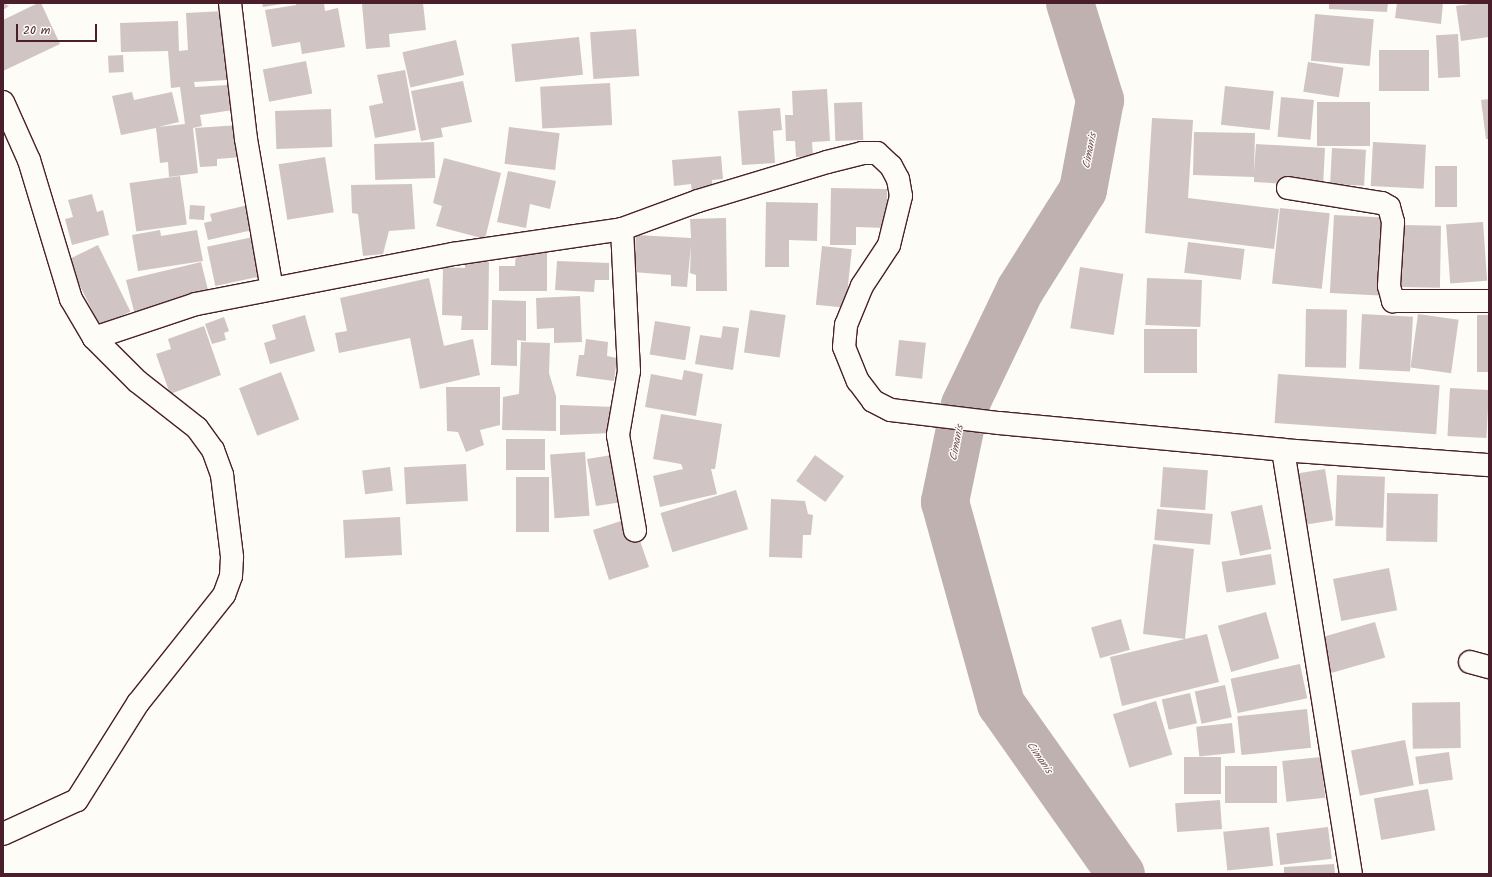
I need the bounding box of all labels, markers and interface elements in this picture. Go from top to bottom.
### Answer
scale bar [18,16,99,42]
text: 20 m [23,21,50,40]
water label: Cimanis [1080,132,1100,170]
water label: Cimanis [947,424,967,462]
water label: Cimanis [1023,739,1055,777]

